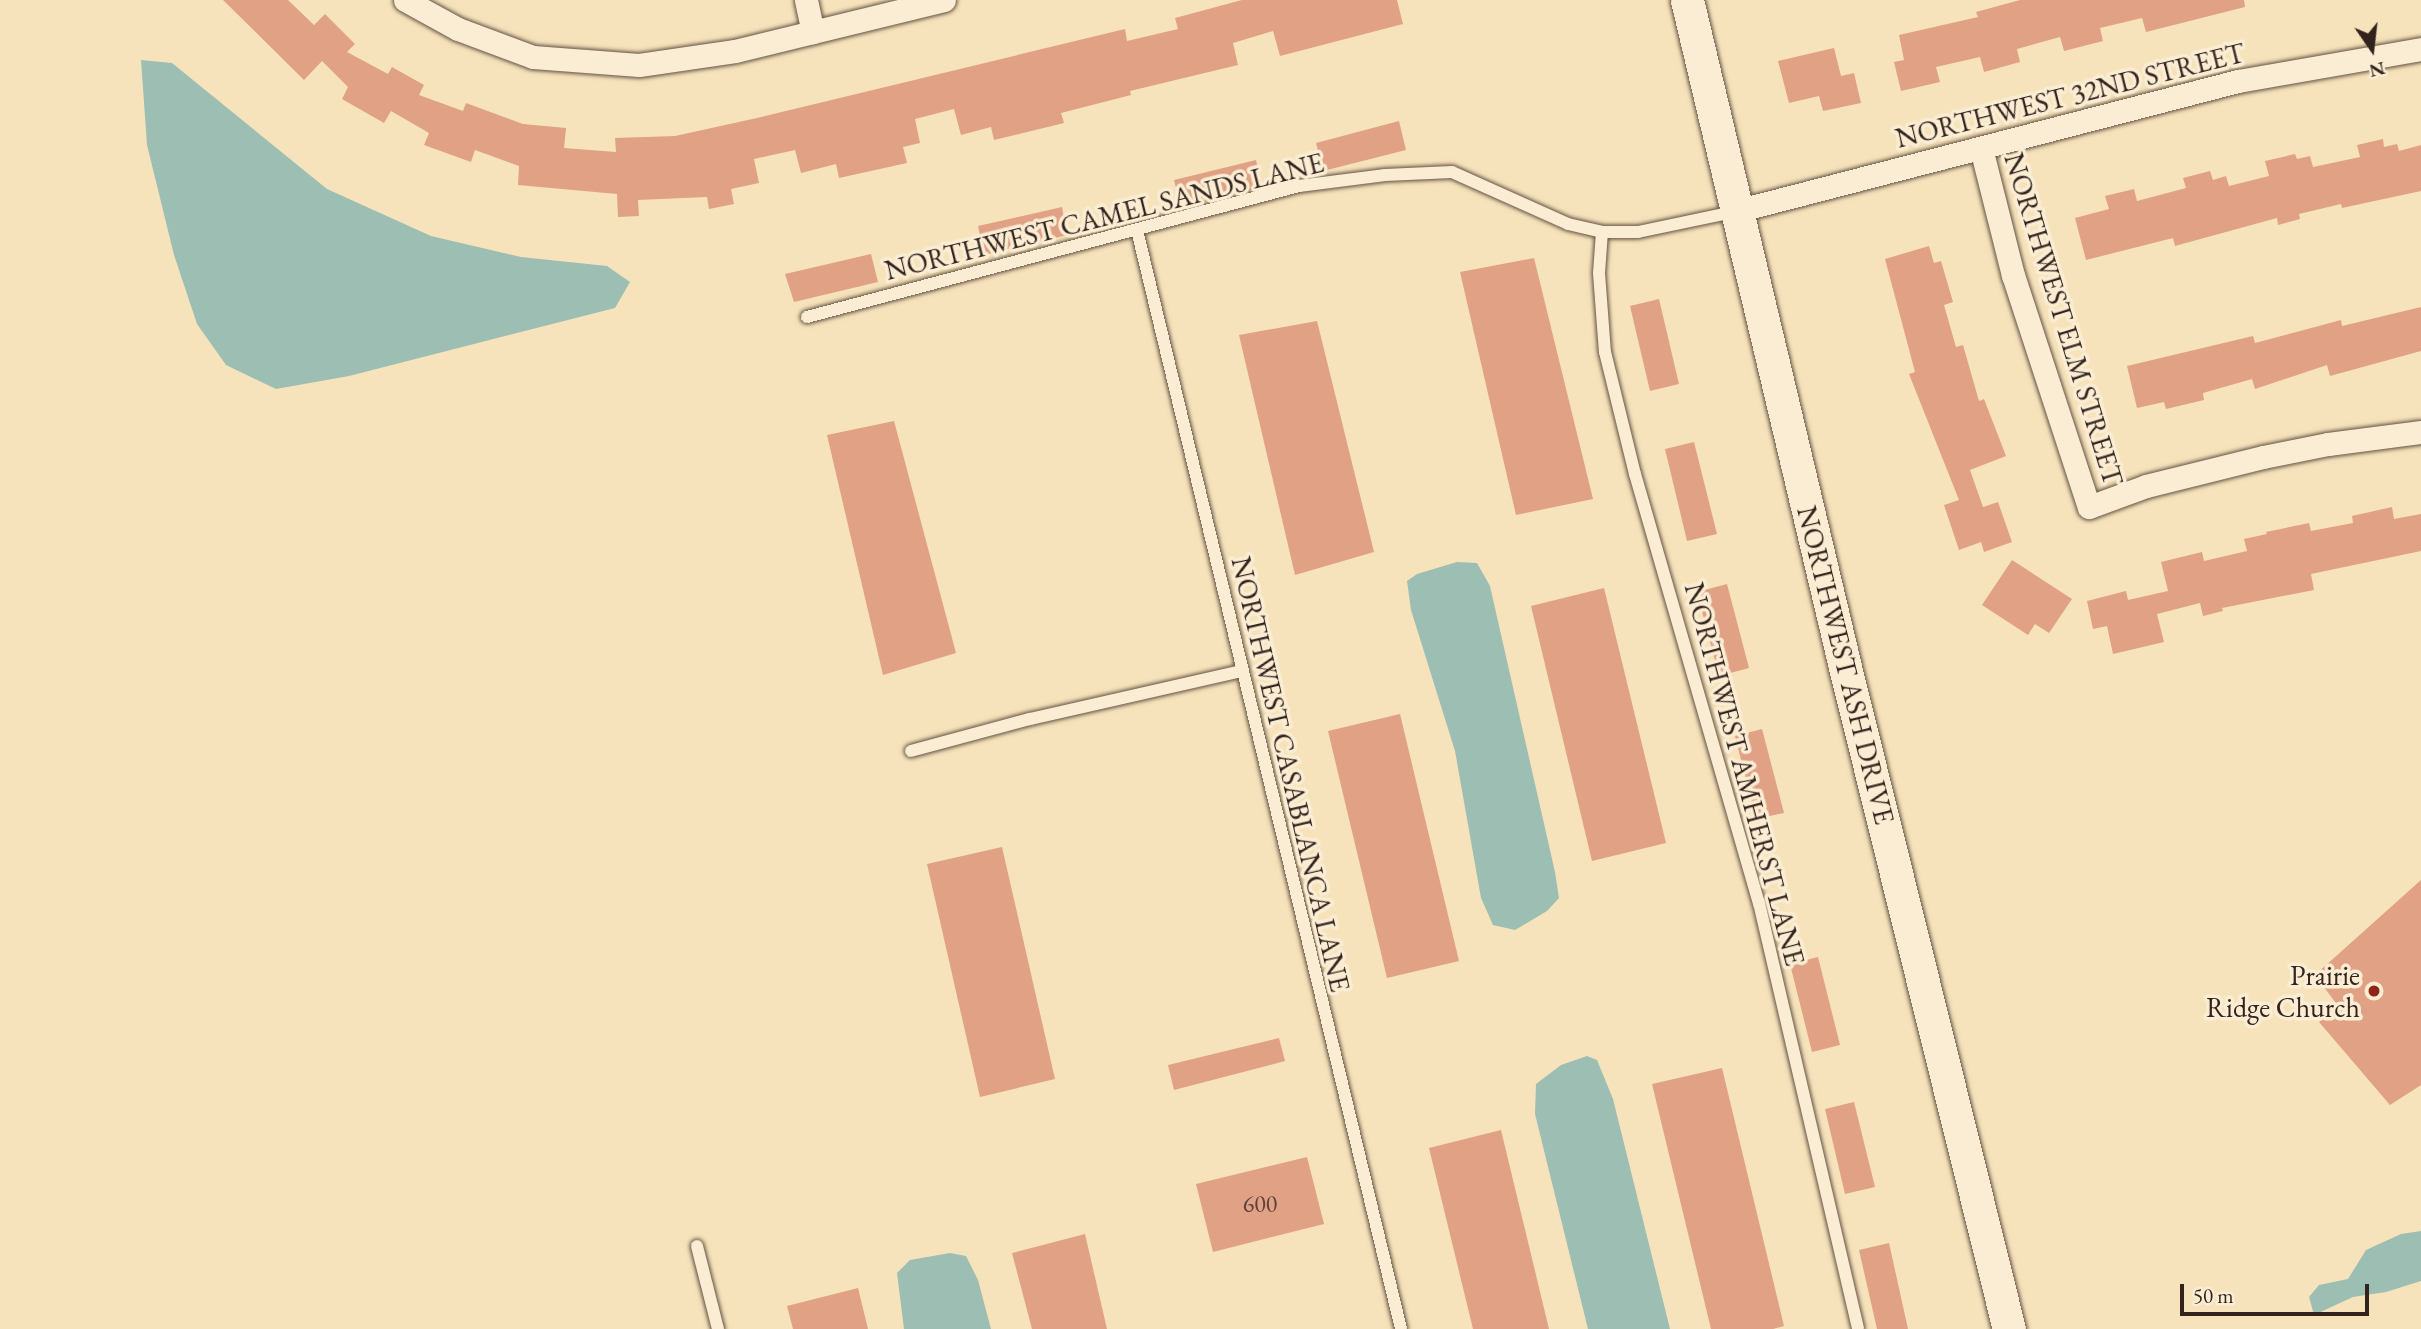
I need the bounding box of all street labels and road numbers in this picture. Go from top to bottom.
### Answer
street label: NORTHWEST 32ND STREET [1892,35,2248,155]
street label: NORTHWEST CAMEL SANDS LANE [881,145,1327,287]
street label: NORTHWEST ELM STREET [1997,149,2131,489]
street label: NORTHWEST ASH DRIVE [1790,502,1902,828]
street label: NORTHWEST CASABLANCA LANE [1225,553,1357,995]
street label: NORTHWEST AMHERST LANE [1678,579,1812,969]

